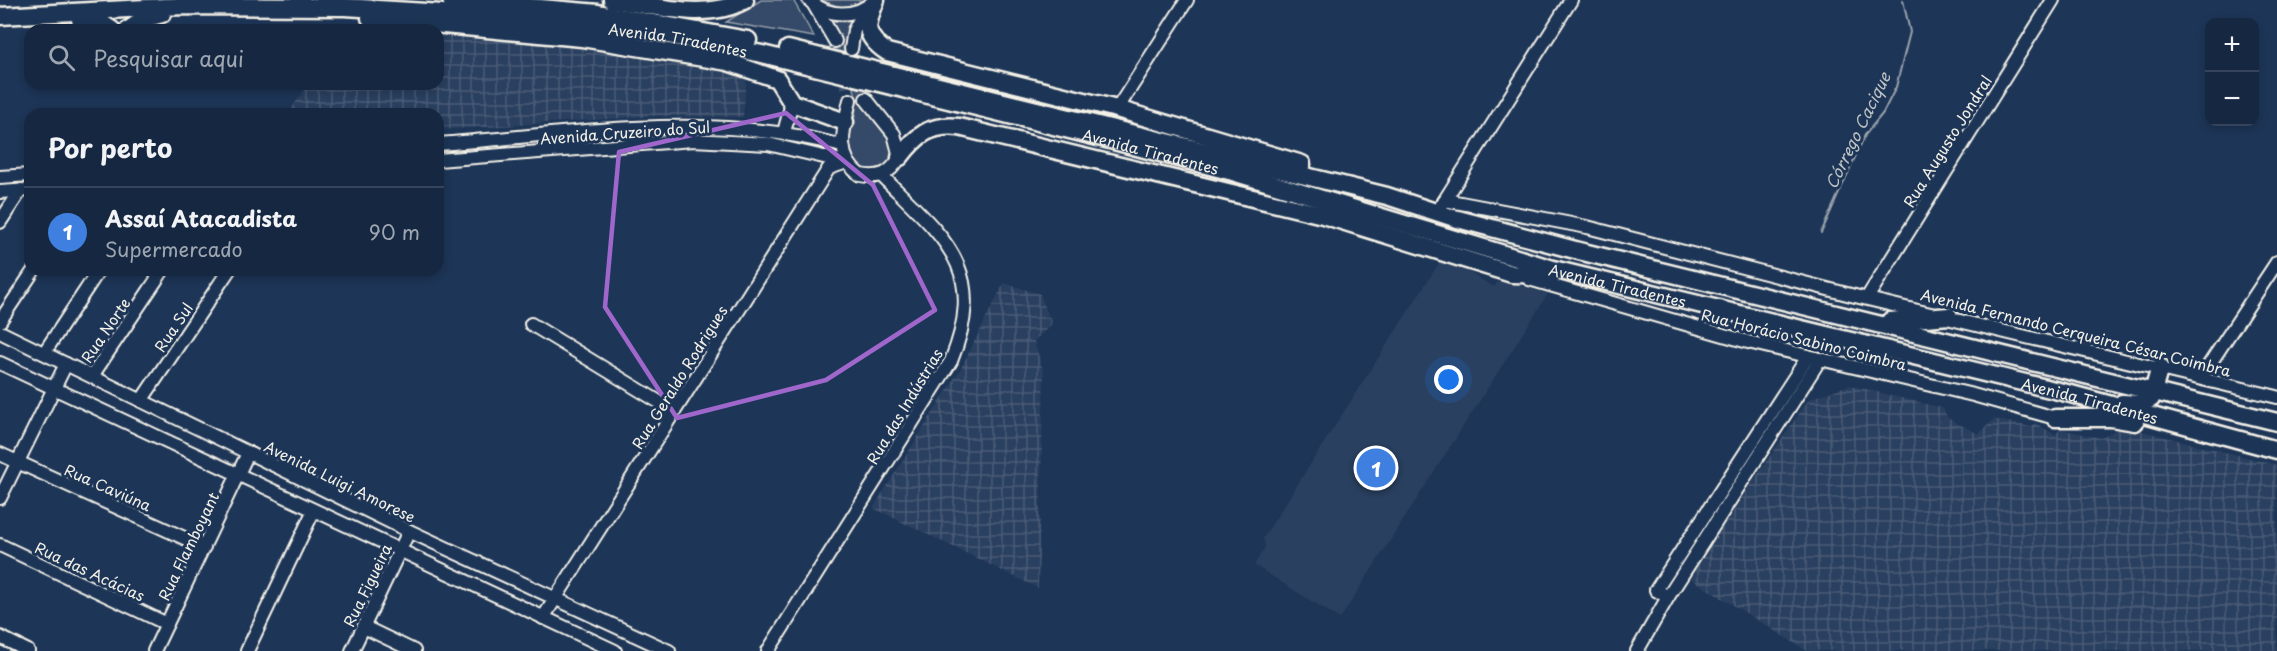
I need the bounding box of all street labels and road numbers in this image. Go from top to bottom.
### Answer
street label: Avenida Tiradentes [607,16,749,62]
street label: Rua Augusto Jondral [1897,71,1997,211]
street label: Avenida Cruzeiro do Sul [539,115,711,149]
street label: Avenida Tiradentes [1080,122,1221,179]
street label: Avenida Tiradentes [1547,257,1689,312]
street label: Avenida Fernando Cerqueira César Coimbra [1919,282,2234,382]
street label: Rua Norte [75,293,135,367]
street label: Rua Sul [148,298,198,356]
street label: Rua Geraldo Rodrigues [625,301,733,453]
street label: Rua Horácio Sabino Coimbra [1699,302,1910,376]
street label: Rua das Indústrias [860,344,948,468]
street label: Avenida Tiradentes [2019,371,2161,429]
street label: Avenida Luigi Amorese [261,434,419,528]
street label: Rua Caviúna [61,458,156,517]
street label: Rua Flamboyant [152,488,224,604]
street label: Rua das Acácias [31,535,149,607]
street label: Rua Figueira [337,539,397,630]

